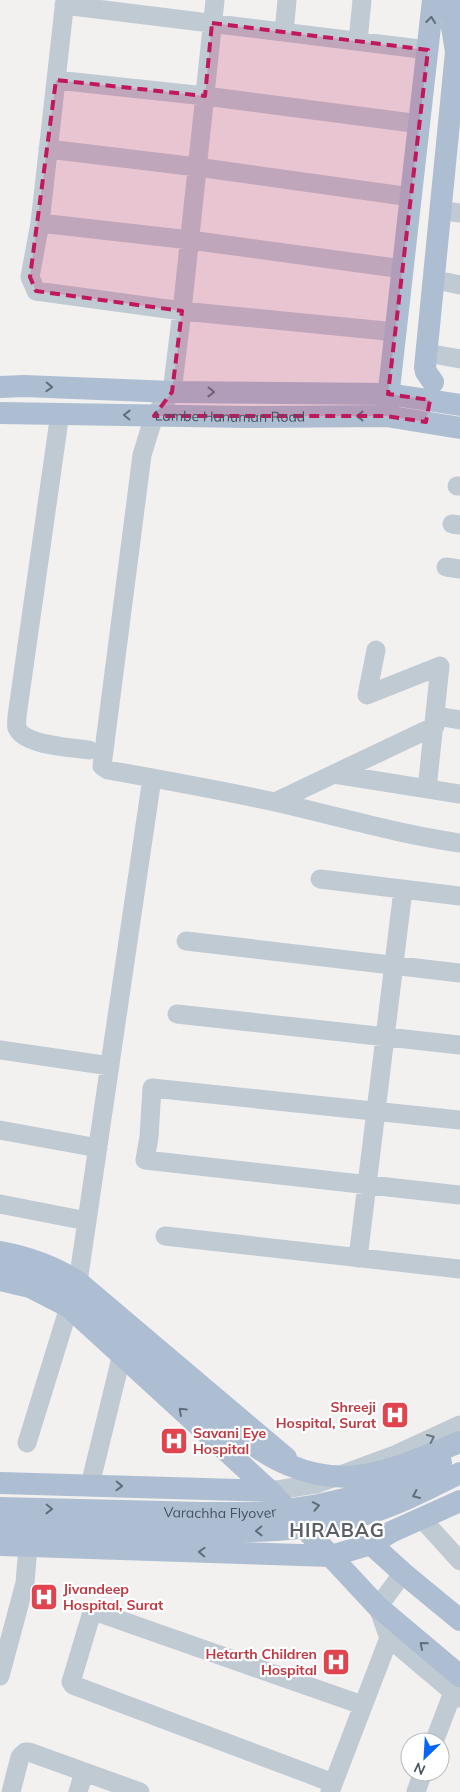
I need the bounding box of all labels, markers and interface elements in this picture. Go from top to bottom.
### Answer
one-way arrow [426,15,437,23]
one-way arrow [45,381,53,392]
one-way arrow [208,387,215,397]
street label: Lambe Hanuman Road [155,407,305,426]
one-way arrow [123,410,131,420]
one-way arrow [355,411,363,421]
place label: Shreeji Hospital, Surat [276,1398,377,1432]
hospital icon: Shreeji Hospital, Surat [380,1400,410,1430]
one-way arrow [179,1408,188,1417]
place label: Savani Eye Hospital [193,1424,266,1458]
hospital icon: Savani Eye Hospital [159,1426,189,1456]
one-way arrow [426,1434,435,1444]
one-way arrow [115,1481,123,1491]
one-way arrow [412,1489,421,1499]
one-way arrow [311,1501,320,1511]
street label: Varachha Flyover [163,1502,278,1522]
one-way arrow [45,1504,53,1515]
district label: HIRABAG [289,1518,385,1542]
one-way arrow [255,1525,263,1536]
one-way arrow [198,1546,206,1557]
place label: Jivandeep Hospital, Surat [63,1580,164,1614]
hospital icon: Jivandeep Hospital, Surat [29,1582,59,1612]
one-way arrow [419,1641,428,1650]
place label: Hetarth Children Hospital [206,1645,317,1679]
hospital icon: Hetarth Children Hospital [321,1647,351,1677]
north arrow [400,1732,450,1782]
text: N [411,1758,428,1779]

